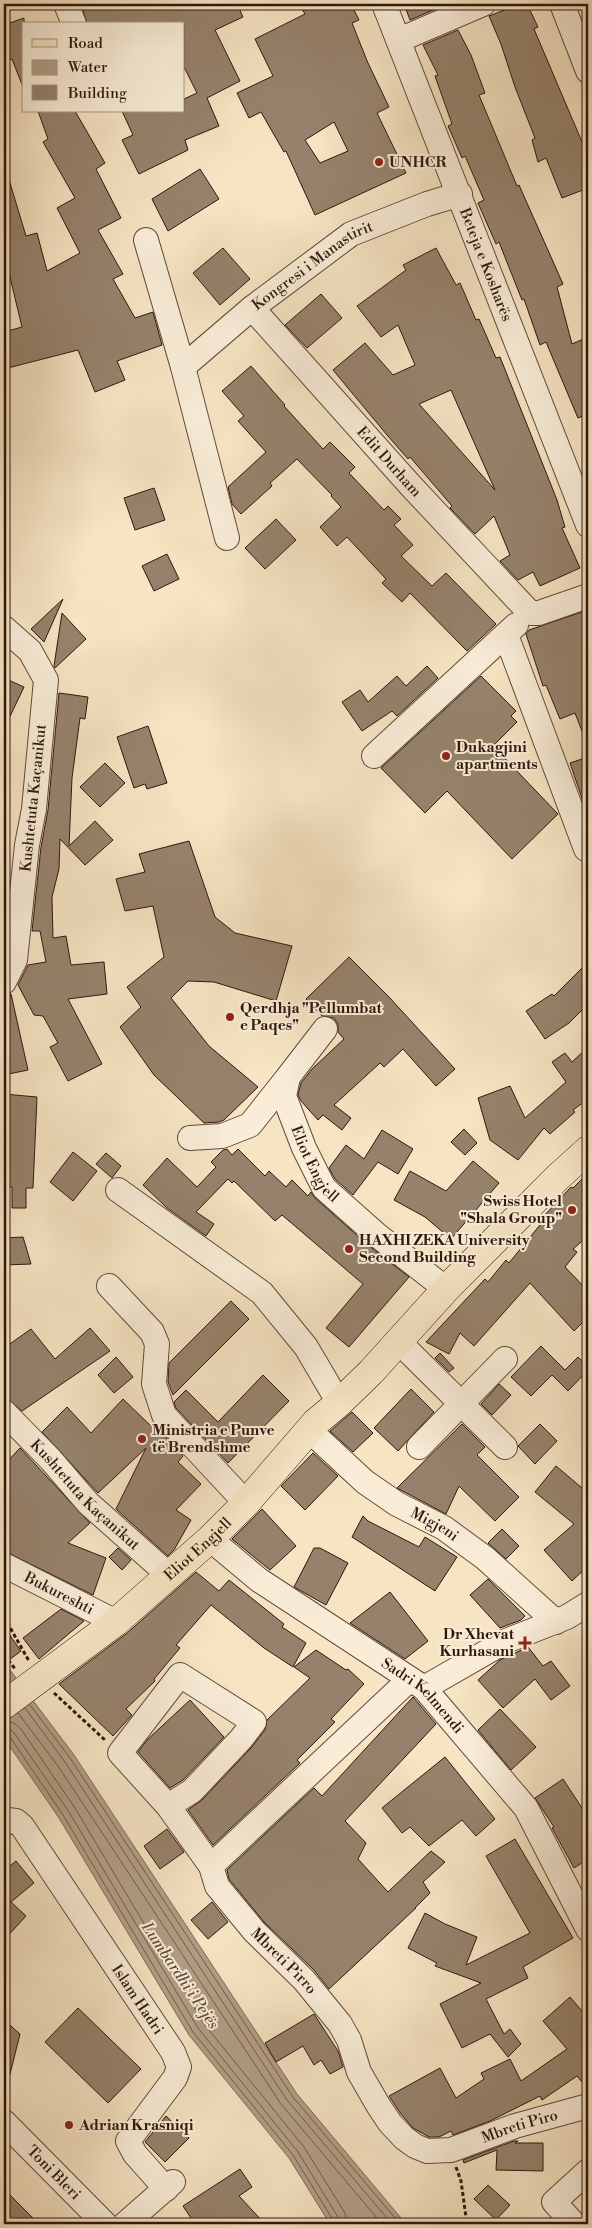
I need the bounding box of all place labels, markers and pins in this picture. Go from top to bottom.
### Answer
place label: UNHCR [389,153,448,172]
marker: UNHCR [373,156,385,168]
place label: Dukagjini apartments [456,738,538,774]
marker: Dukagjini apartments [440,750,452,762]
place label: Qerdhja "Pellumbat e Paqes" [240,999,383,1035]
marker: Qerdhja "Pellumbat e Paqes" [224,1011,236,1023]
place label: Swiss Hotel "Shala Group" [460,1192,562,1228]
marker: Swiss Hotel "Shala Group" [566,1204,578,1216]
place label: HAXHI ZEKA University Second Building [359,1231,530,1267]
marker: HAXHI ZEKA University Second Building [343,1243,355,1255]
place label: Ministria e Punve të Brendshme [152,1421,275,1457]
marker: Ministria e Punve të Brendshme [136,1433,148,1445]
place label: Dr Xhevat Kurhasani [439,1625,515,1661]
marker: Dr Xhevat Kurhasani [518,1636,532,1650]
place label: Adrian Krasniqi [78,2116,194,2135]
marker: Adrian Krasniqi [63,2119,75,2131]

